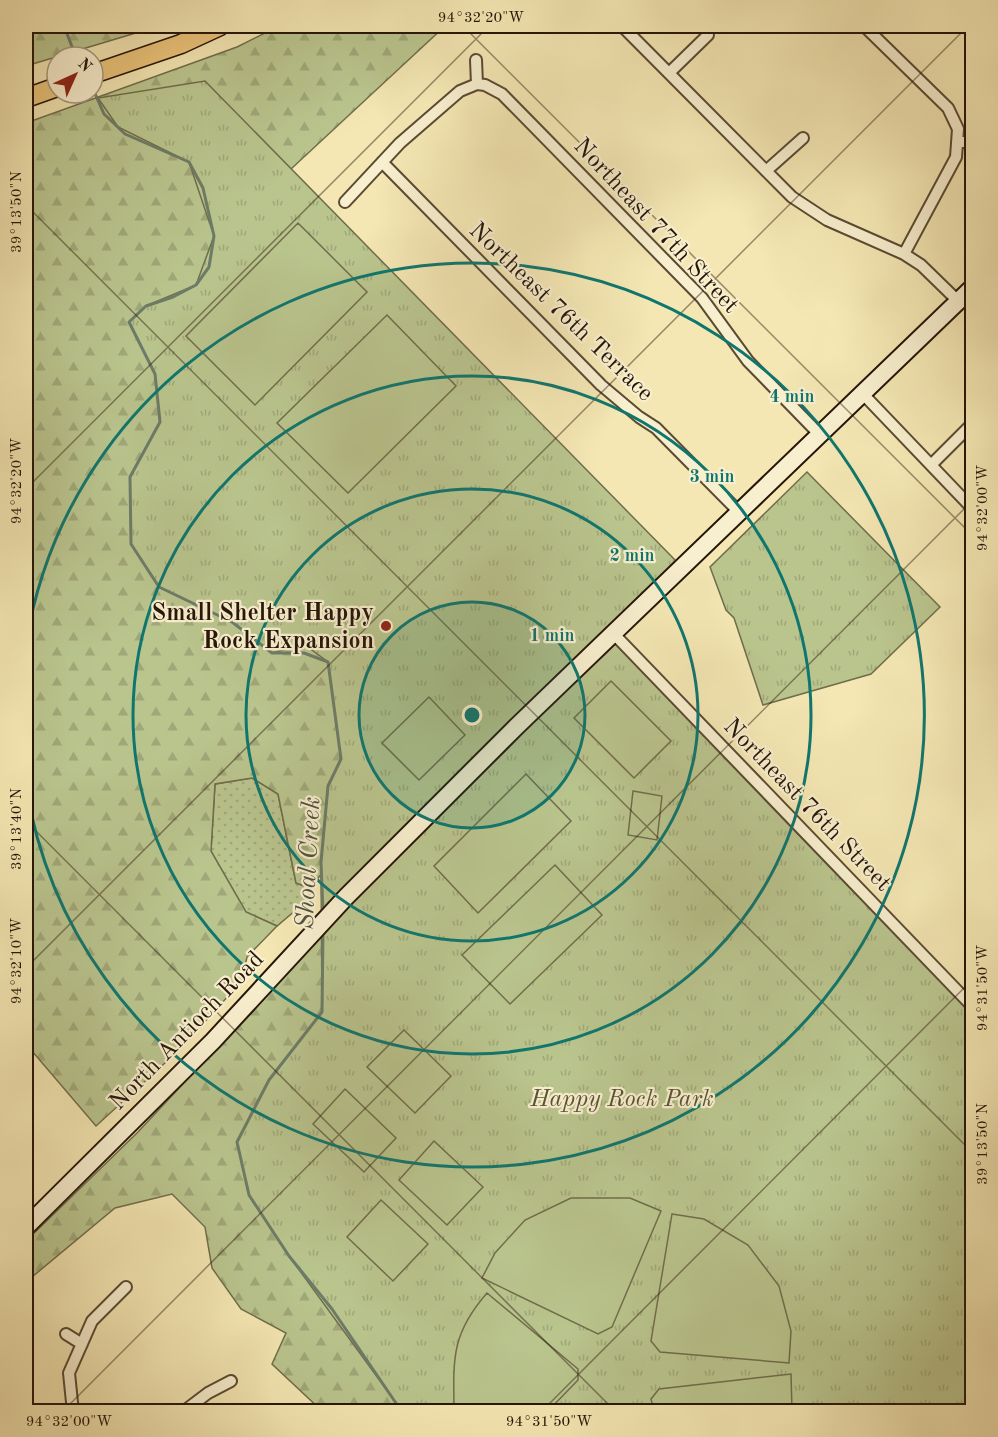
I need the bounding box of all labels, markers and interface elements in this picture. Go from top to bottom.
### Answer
text: 94°32'20"W [438,11,524,26]
north arrow [45,45,105,105]
text: N [74,56,95,76]
street label: Northeast 77th Street [568,134,743,319]
text: 39°13'50"N [10,171,25,253]
street label: Northeast 76th Terrace [464,218,657,406]
text: 4 min [769,388,815,406]
text: 94°32'20"W [10,438,25,524]
text: 94°32'00"W [976,465,991,551]
text: 3 min [689,468,735,486]
text: 2 min [609,547,655,565]
place label: Small Shelter Happy Rock Expansion [151,602,374,654]
marker: Small Shelter Happy Rock Expansion [379,619,393,633]
text: 1 min [529,627,575,645]
centre of rings [462,705,482,725]
street label: Northeast 76th Street [718,714,895,896]
text: 39°13'40"N [10,788,25,870]
water label: Shoal Creek [293,796,325,930]
text: 94°32'10"W [10,918,25,1004]
text: 94°31'50"W [976,945,991,1031]
street label: North Antioch Road [106,947,269,1115]
park label: Happy Rock Park [529,1088,714,1112]
text: 39°13'50"N [976,1103,991,1185]
text: 94°32'00"W [26,1415,112,1430]
text: 94°31'50"W [506,1415,592,1430]

